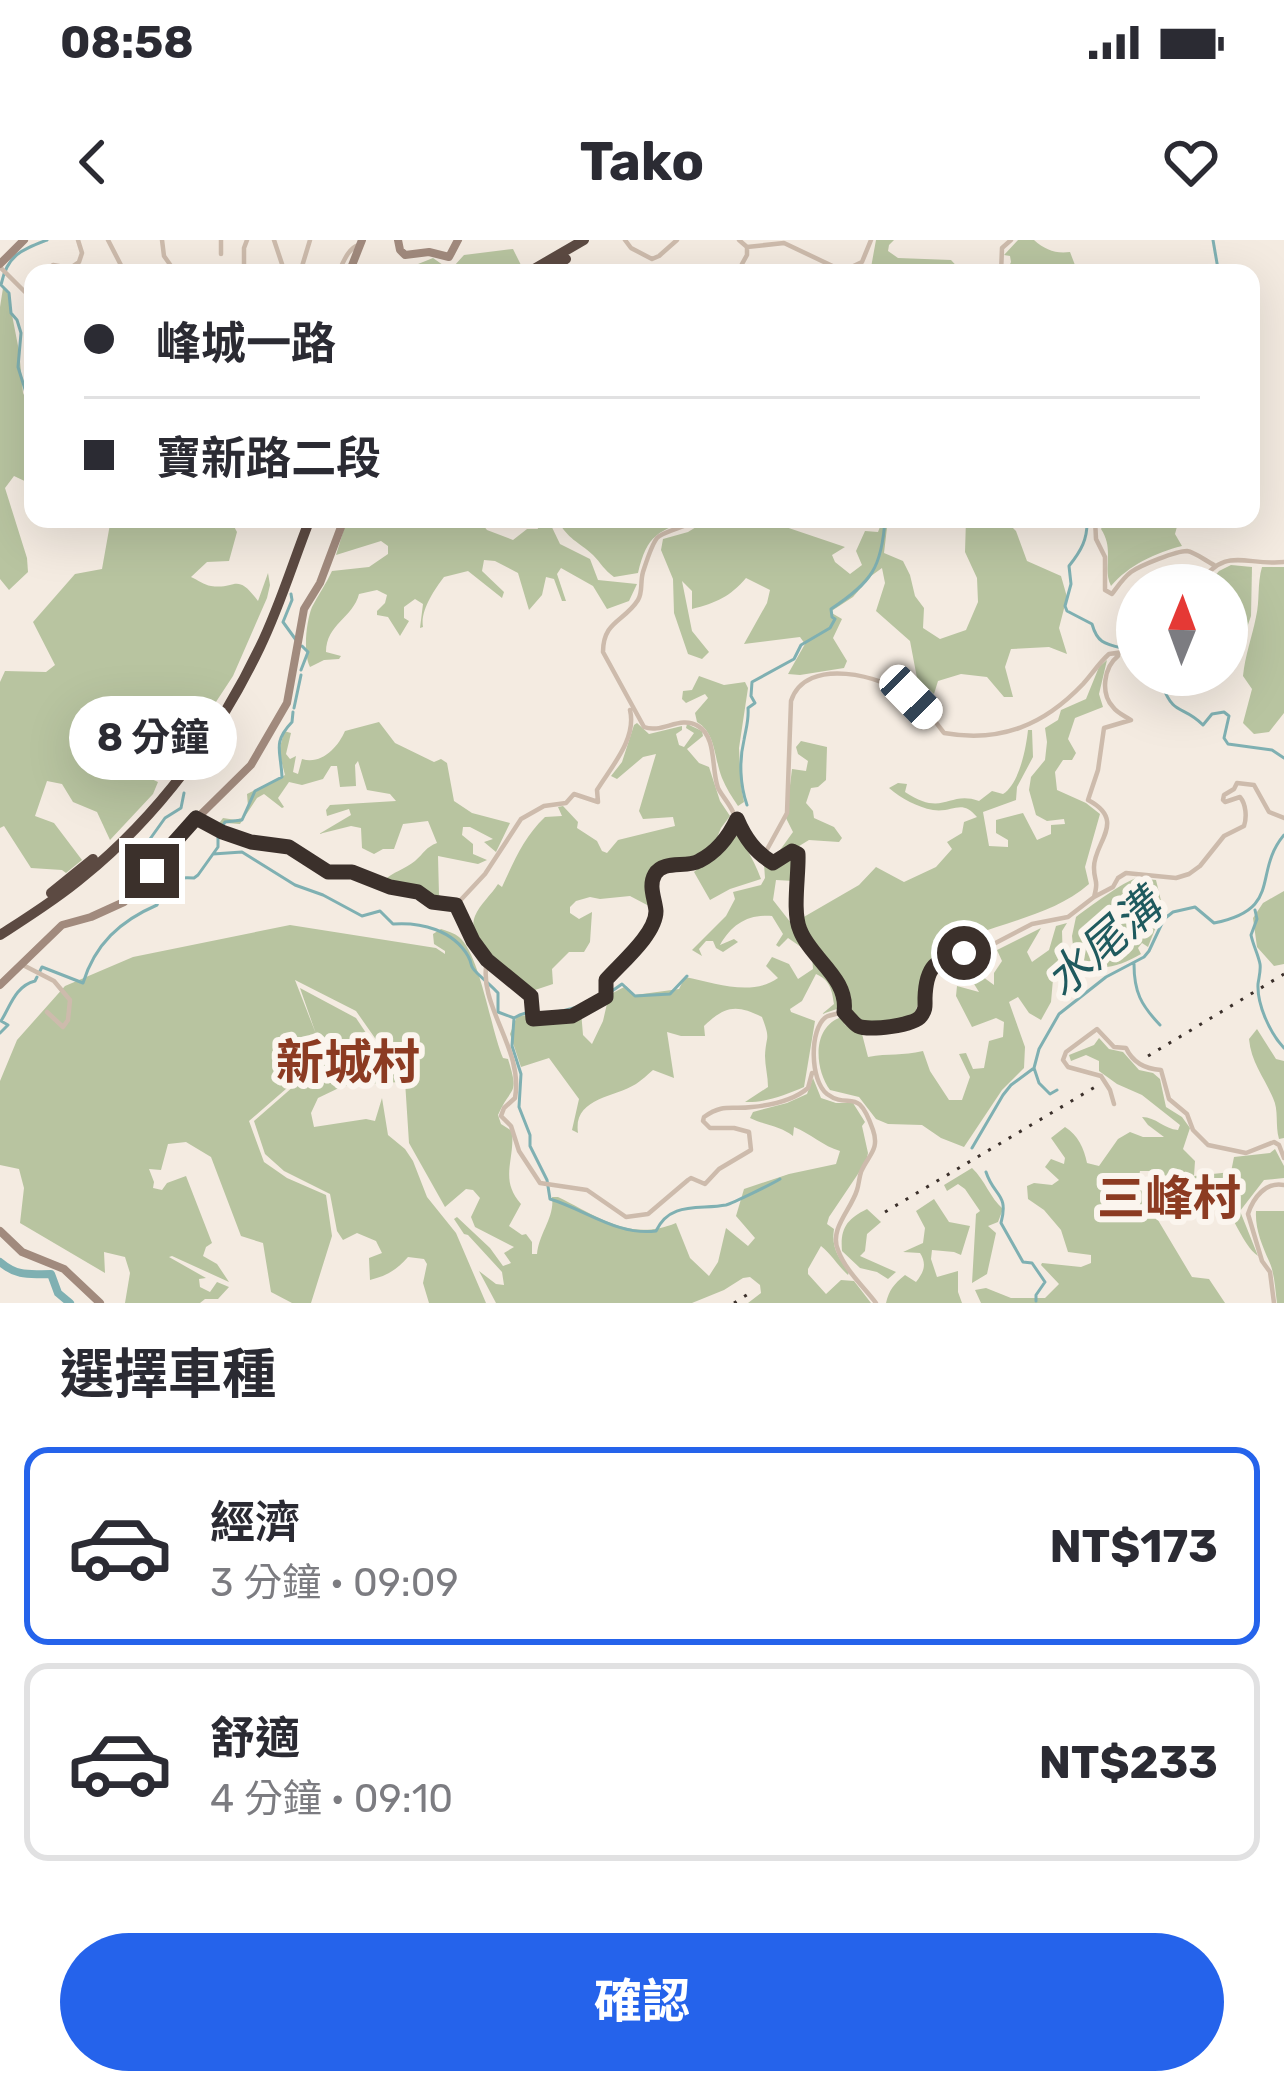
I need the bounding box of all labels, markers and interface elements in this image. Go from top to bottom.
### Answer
text: 08:58 [60,16,194,69]
icon: back [60,129,126,195]
icon: heart [1158,129,1224,195]
text: Tako [580,130,704,194]
text: 峰城一路 [156,317,336,370]
text: 寶新路二段 [156,432,381,485]
north arrow [1116,564,1248,696]
map controls [1116,564,1248,696]
car [873,659,949,735]
callout: 8 分鐘 [68,697,236,781]
text: 8 分鐘 [97,715,209,761]
route end [125,844,179,898]
water label: 水尾溝 [1035,875,1176,1008]
route start [937,926,991,980]
district label: 新城村 [276,1034,420,1091]
district label: 三峰村 [1097,1170,1241,1227]
text: 選擇車種 [60,1343,276,1407]
icon: car [66,1492,174,1600]
text: 經濟 [210,1496,300,1549]
text: NT$173 [1049,1520,1218,1573]
text: 3 分鐘 · 09:09 [210,1560,459,1606]
icon: car [66,1708,174,1816]
text: 舒適 [210,1712,300,1765]
text: NT$233 [1039,1736,1218,1789]
text: 4 分鐘 · 09:10 [210,1776,453,1822]
button: 確認 [60,1933,1224,2071]

